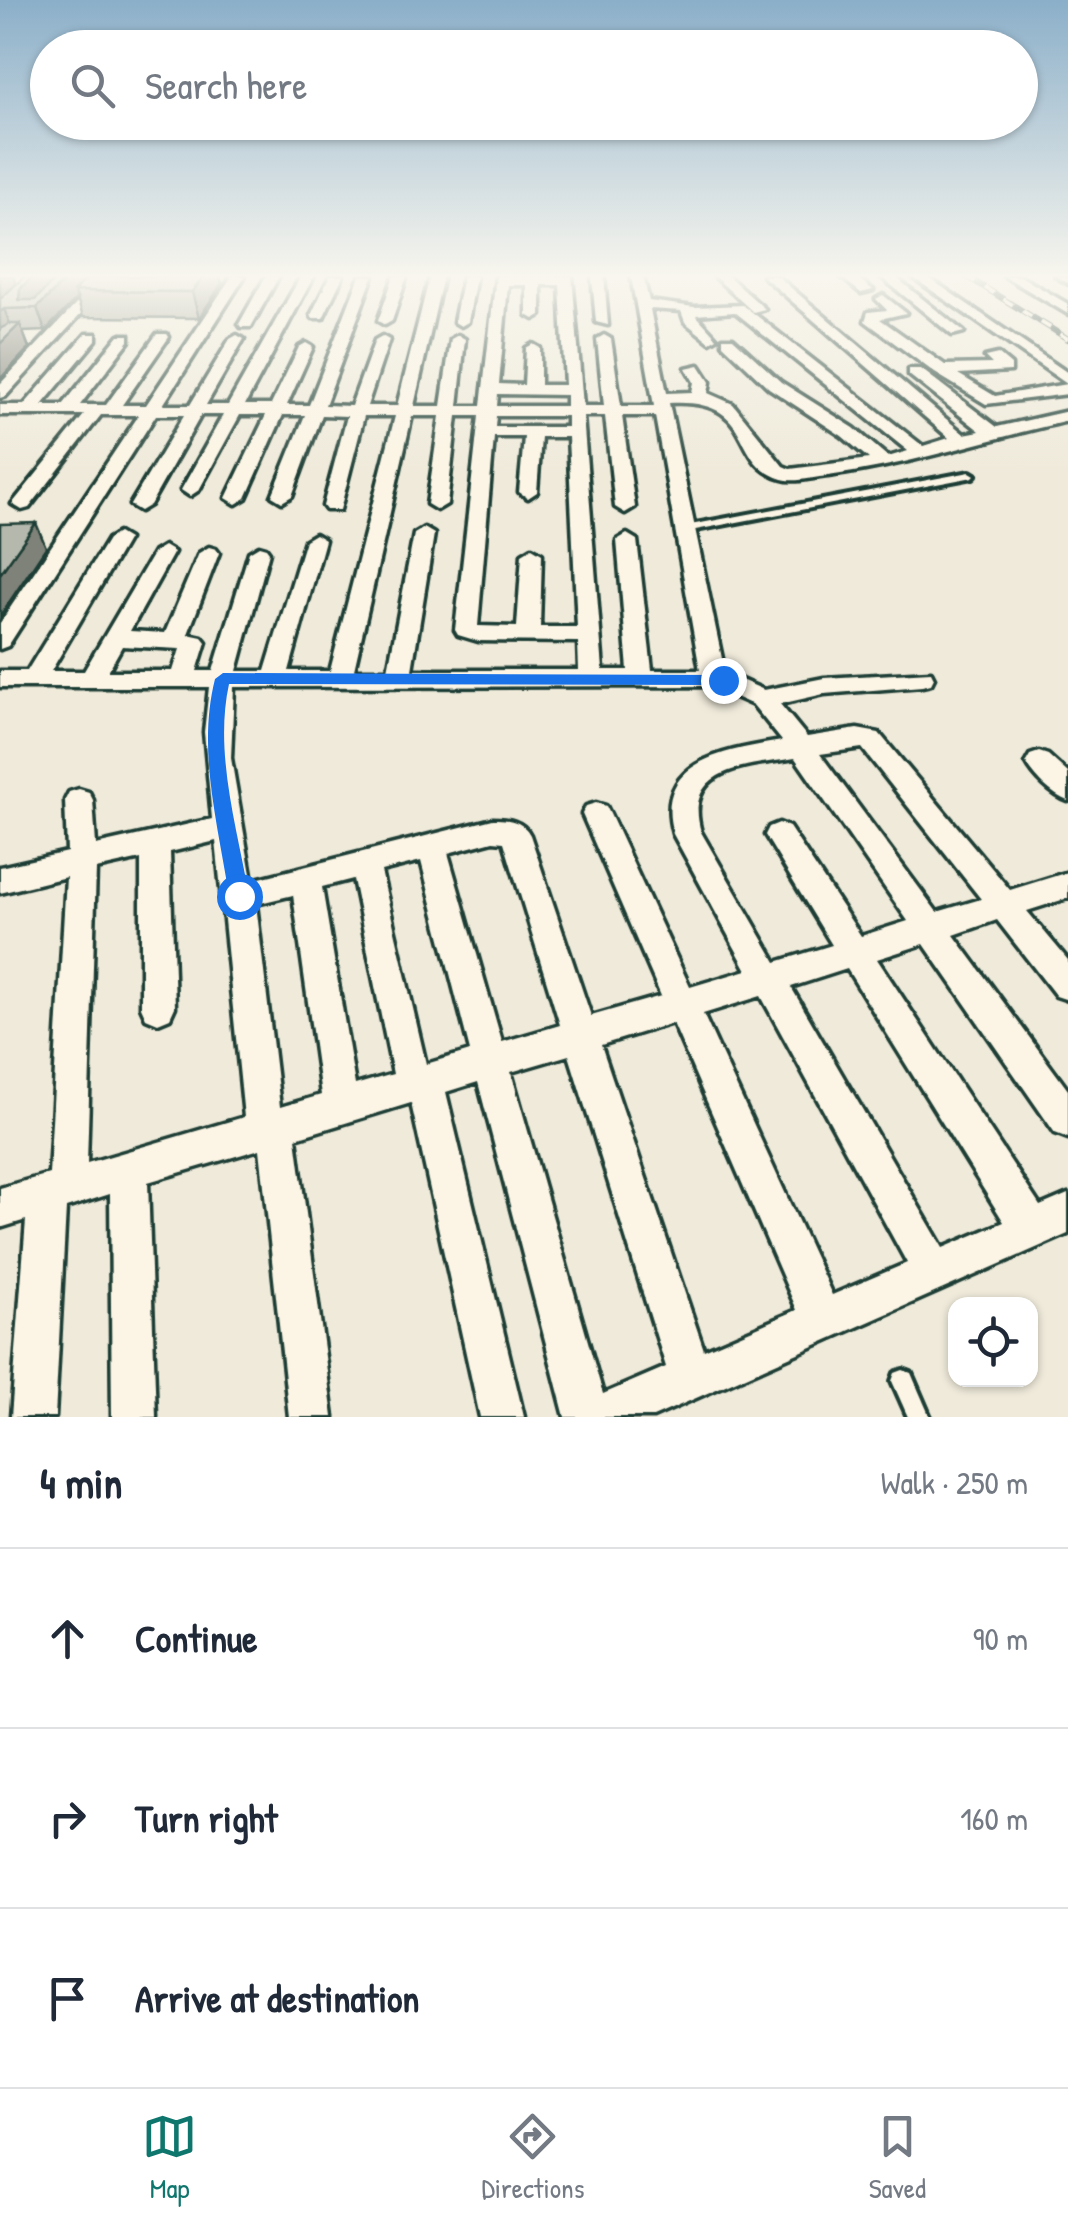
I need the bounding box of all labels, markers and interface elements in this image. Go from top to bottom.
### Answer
search box [30,30,1038,140]
icon: search [65,58,120,113]
text: Search here [145,59,307,111]
route end [701,658,747,704]
route start [217,874,263,920]
map controls [948,1297,1038,1387]
button: locate [948,1297,1038,1387]
text: 4 min [40,1454,122,1511]
text: Walk · 250 m [881,1461,1028,1504]
icon: ahead [40,1611,95,1666]
text: Continue [135,1612,257,1664]
text: 90 m [973,1617,1028,1660]
icon: right [40,1791,95,1846]
text: Turn right [135,1792,278,1844]
text: 160 m [960,1797,1028,1840]
icon: arrive [40,1971,95,2026]
text: Arrive at destination [135,1972,419,2024]
tab: Map [142,2109,197,2207]
tab: Directions [481,2109,584,2207]
tab: Saved [869,2109,926,2207]

